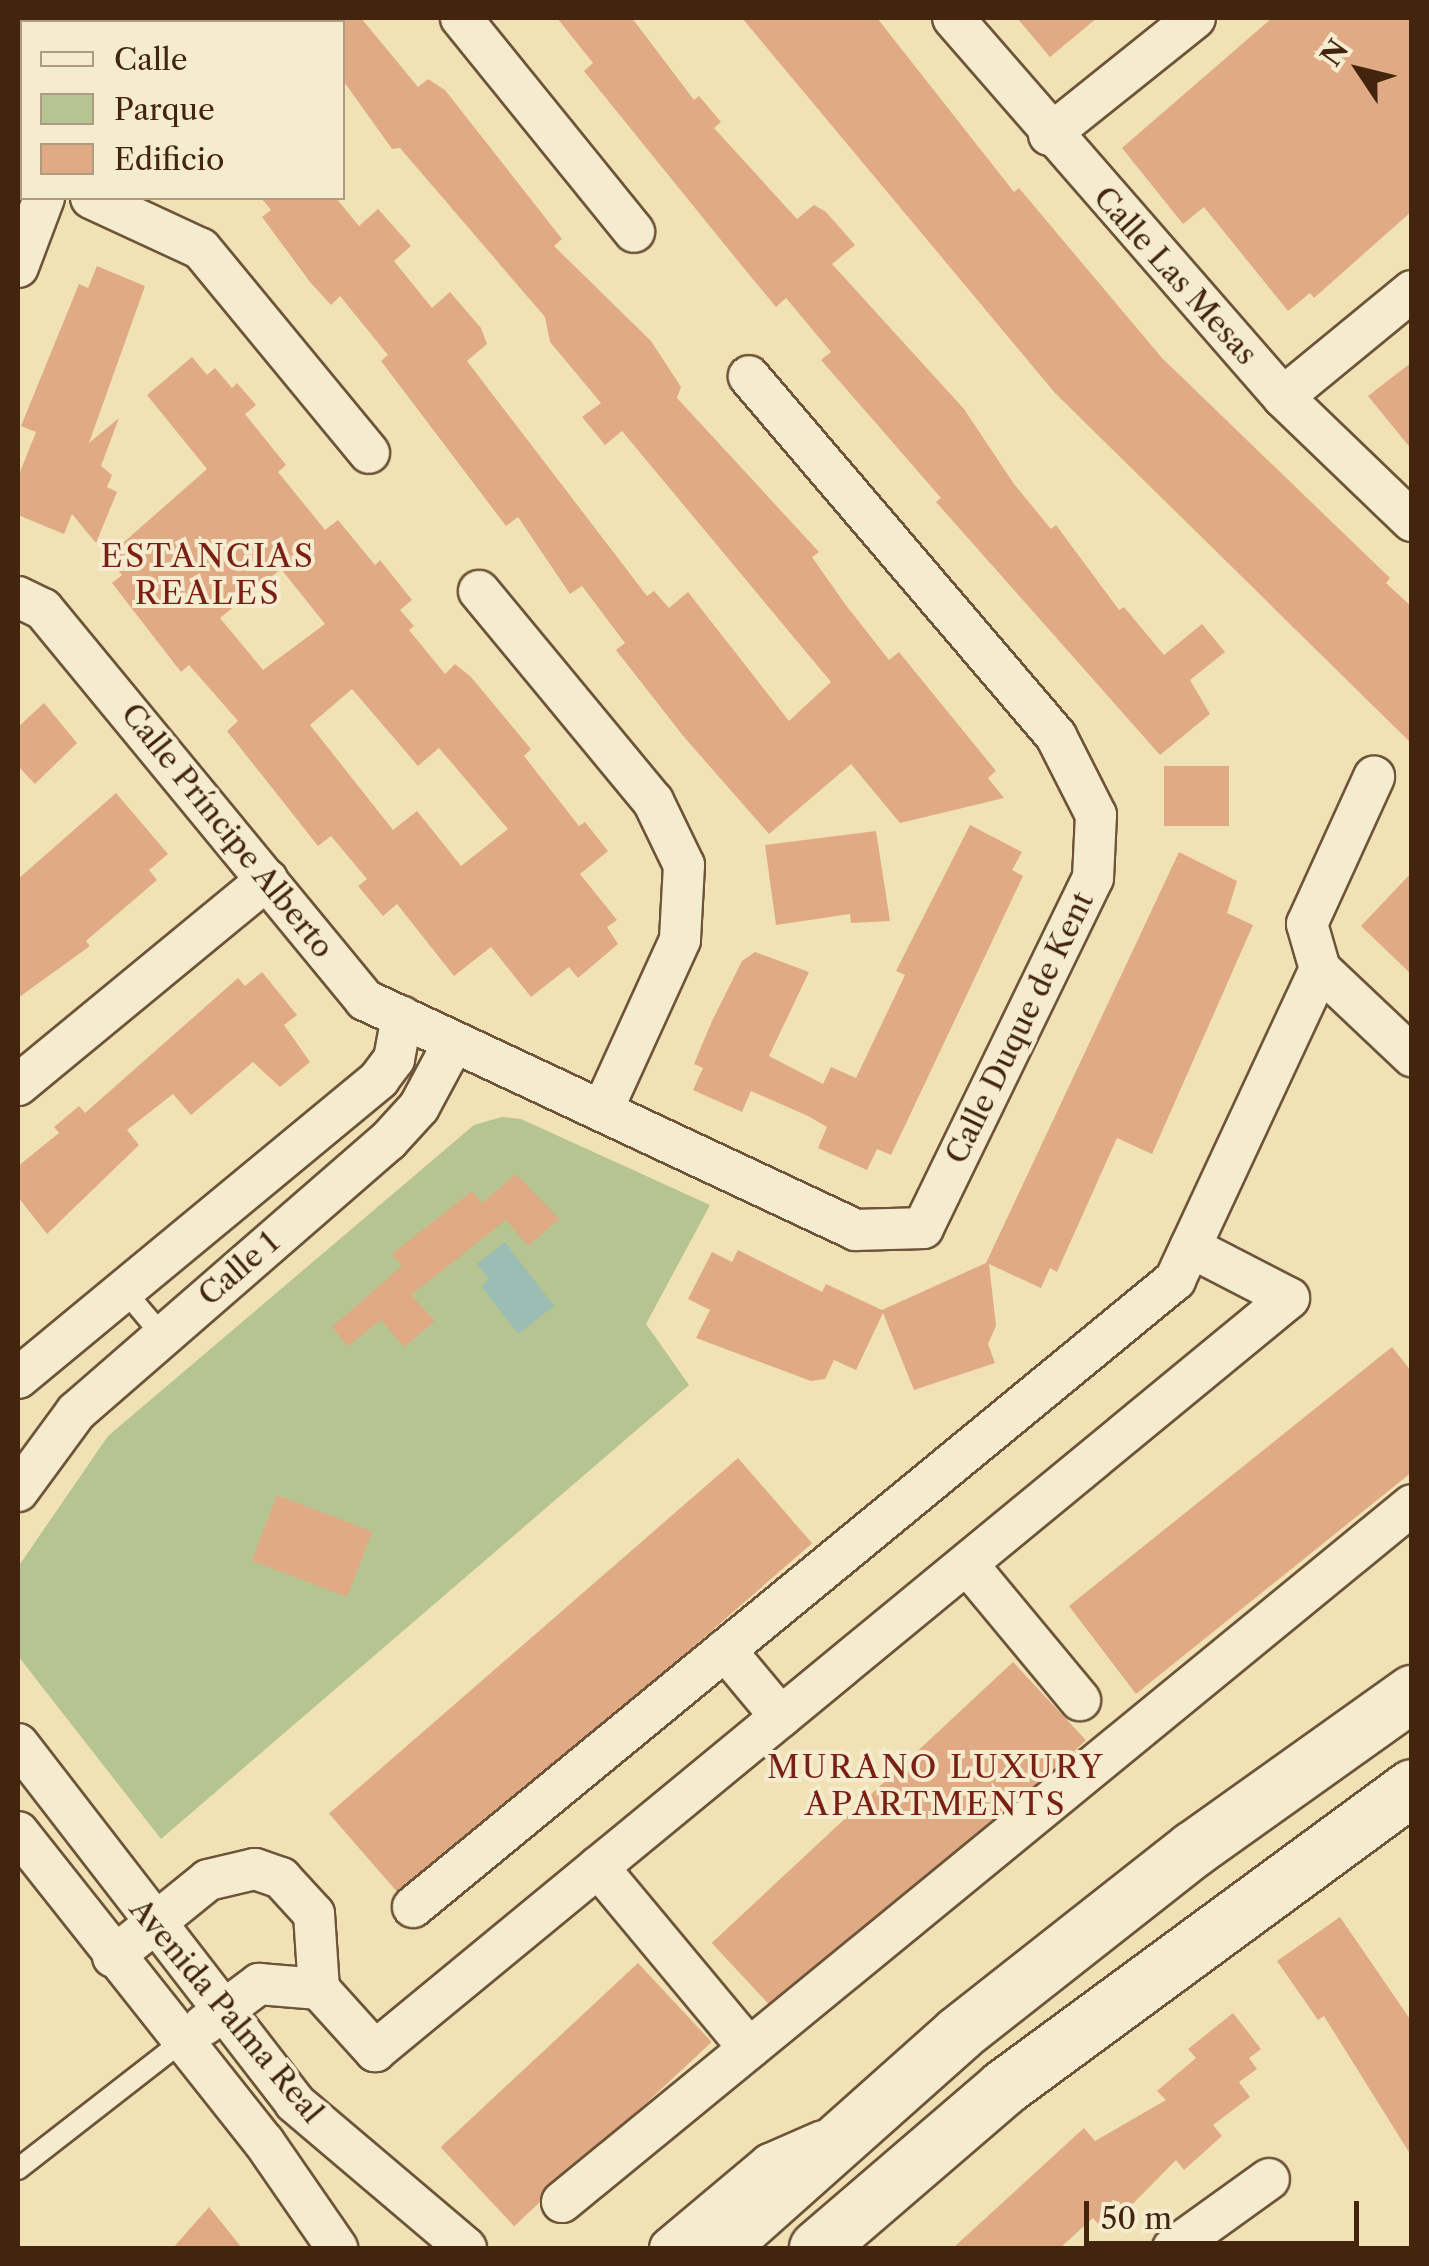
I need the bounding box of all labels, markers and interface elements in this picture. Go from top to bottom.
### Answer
legend [20,20,345,200]
north arrow [1309,20,1409,120]
text: N [1314,33,1355,73]
text: Calle [114,41,188,78]
text: Parque [114,91,215,128]
text: Edificio [114,141,224,178]
street label: Calle Las Mesas [1086,180,1264,372]
district label: ESTANCIAS REALES [101,538,315,613]
street label: Calle Príncipe Alberto [113,696,341,966]
street label: Calle Duque de Kent [939,886,1101,1170]
street label: Calle 1 [192,1225,286,1313]
district label: MURANO LUXURY APARTMENTS [767,1749,1105,1824]
street label: Avenida Palma Real [122,1892,330,2130]
scale bar [1089,2181,1364,2243]
text: 50 m [1101,2200,1172,2237]

